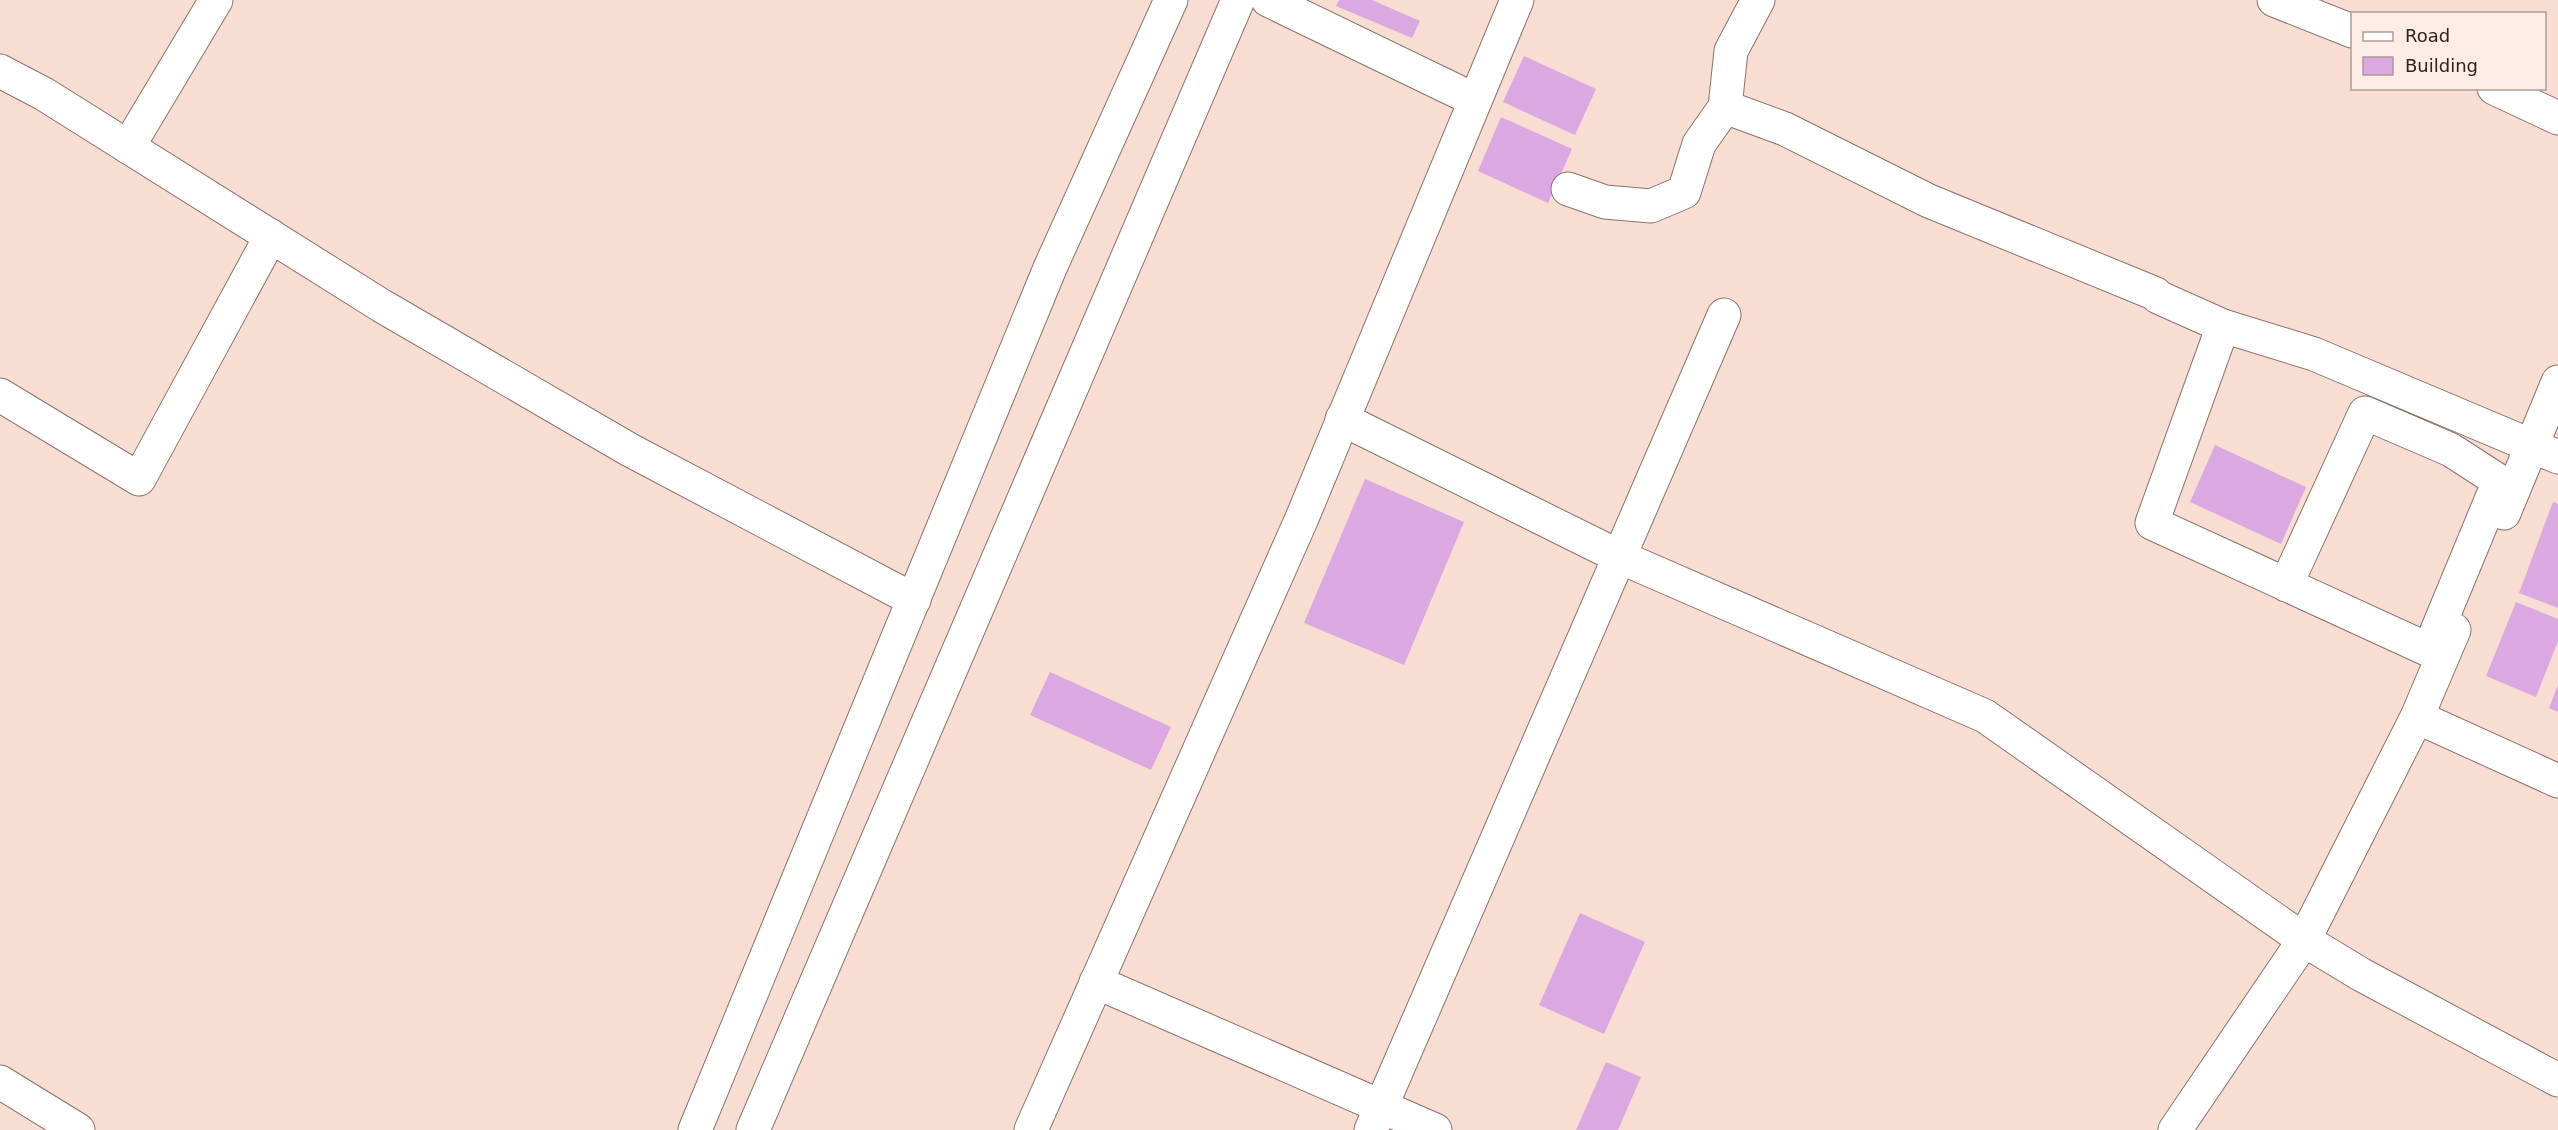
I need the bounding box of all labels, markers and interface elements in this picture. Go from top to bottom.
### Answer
legend [2351,12,2546,90]
text: Road [2405,25,2450,46]
text: Building [2405,55,2478,76]

